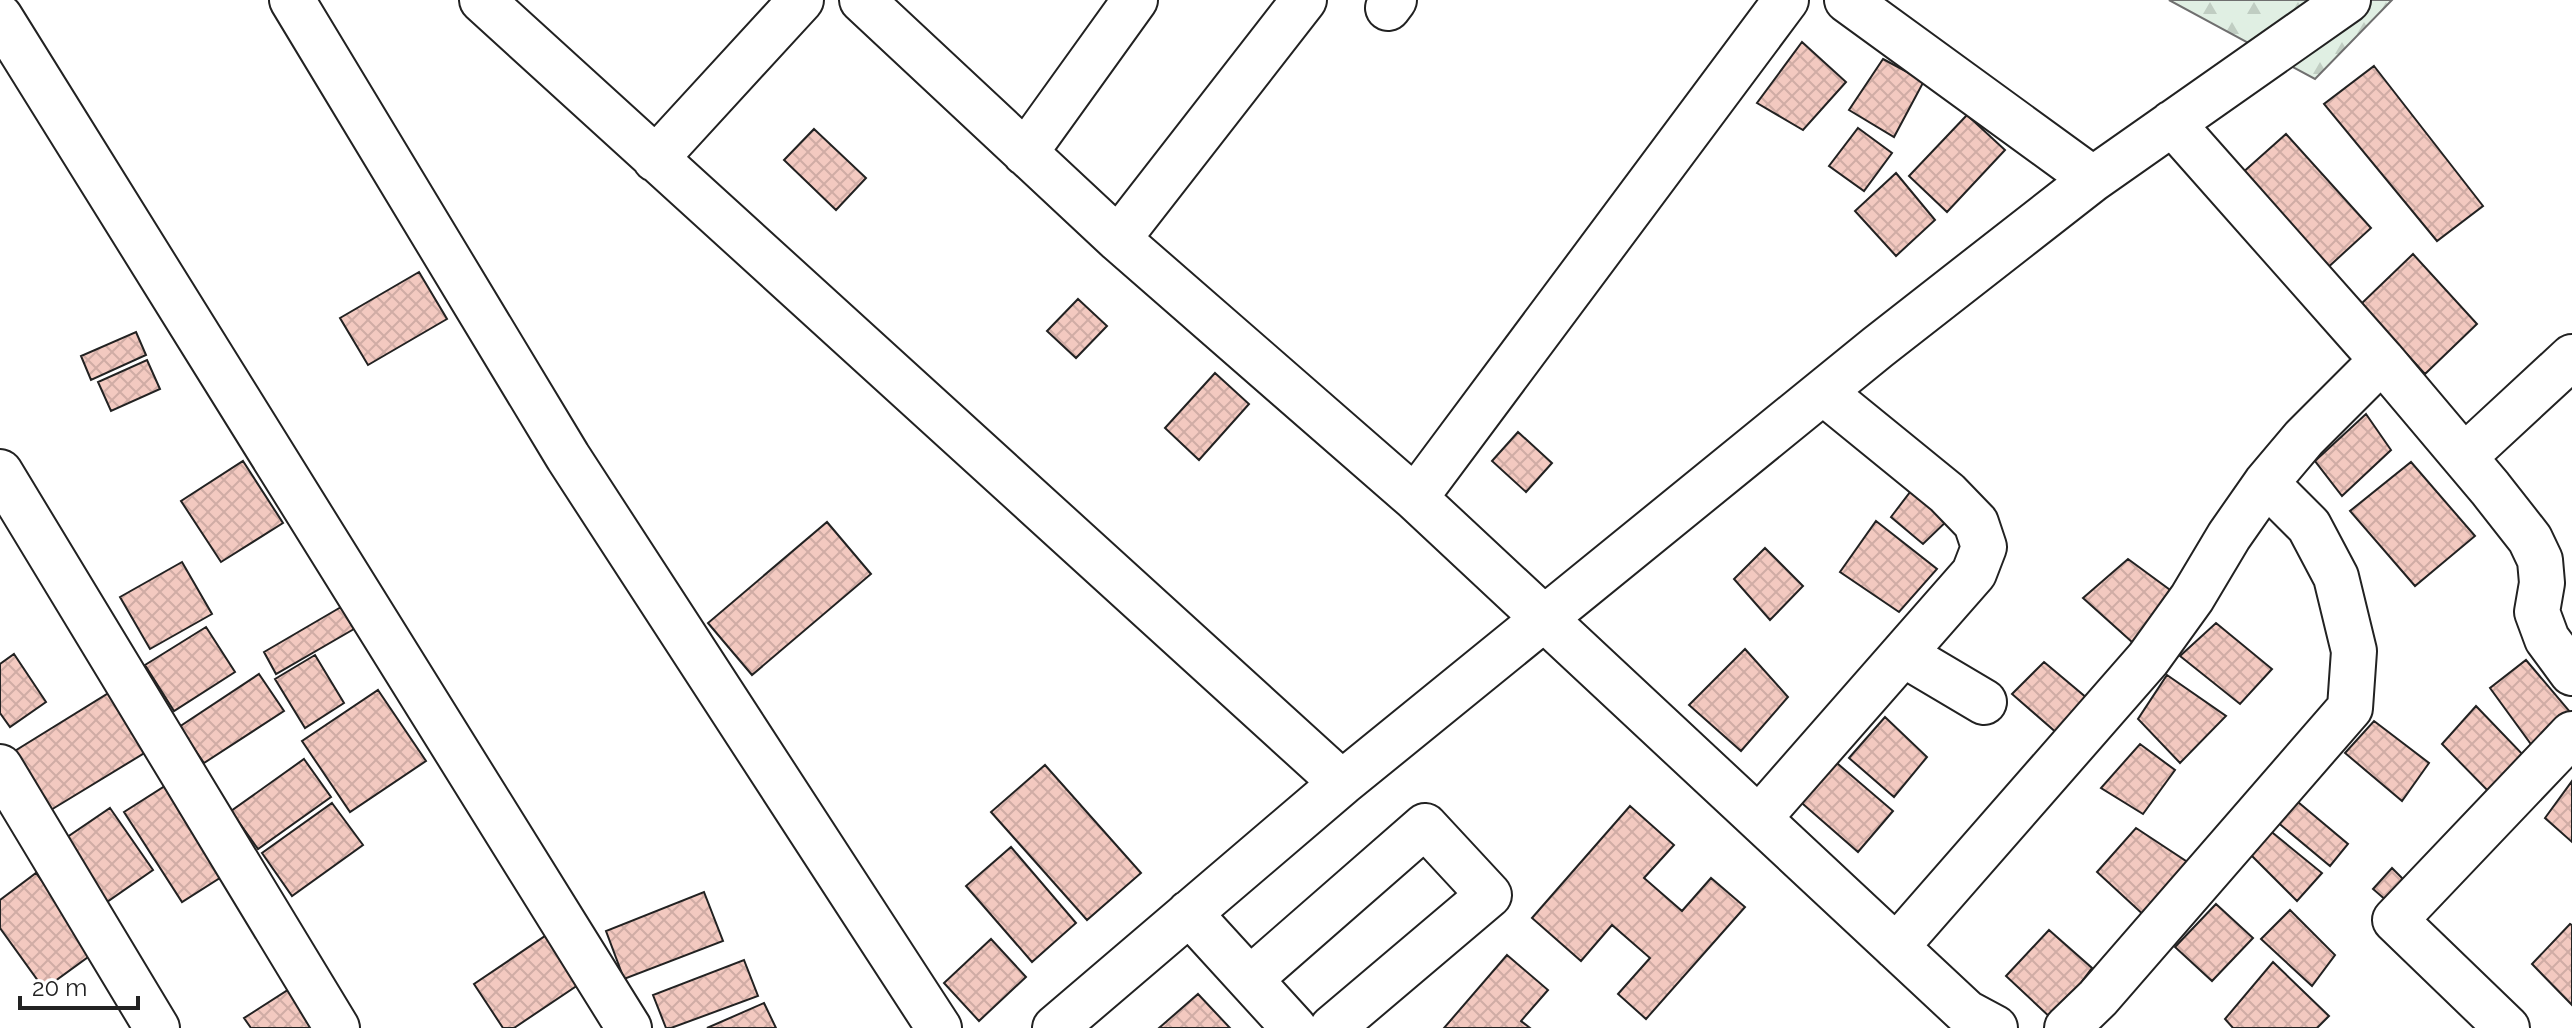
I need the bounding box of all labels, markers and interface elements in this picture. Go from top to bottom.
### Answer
scale bar [20,960,138,1010]
text: 20 m [32,973,87,1002]

